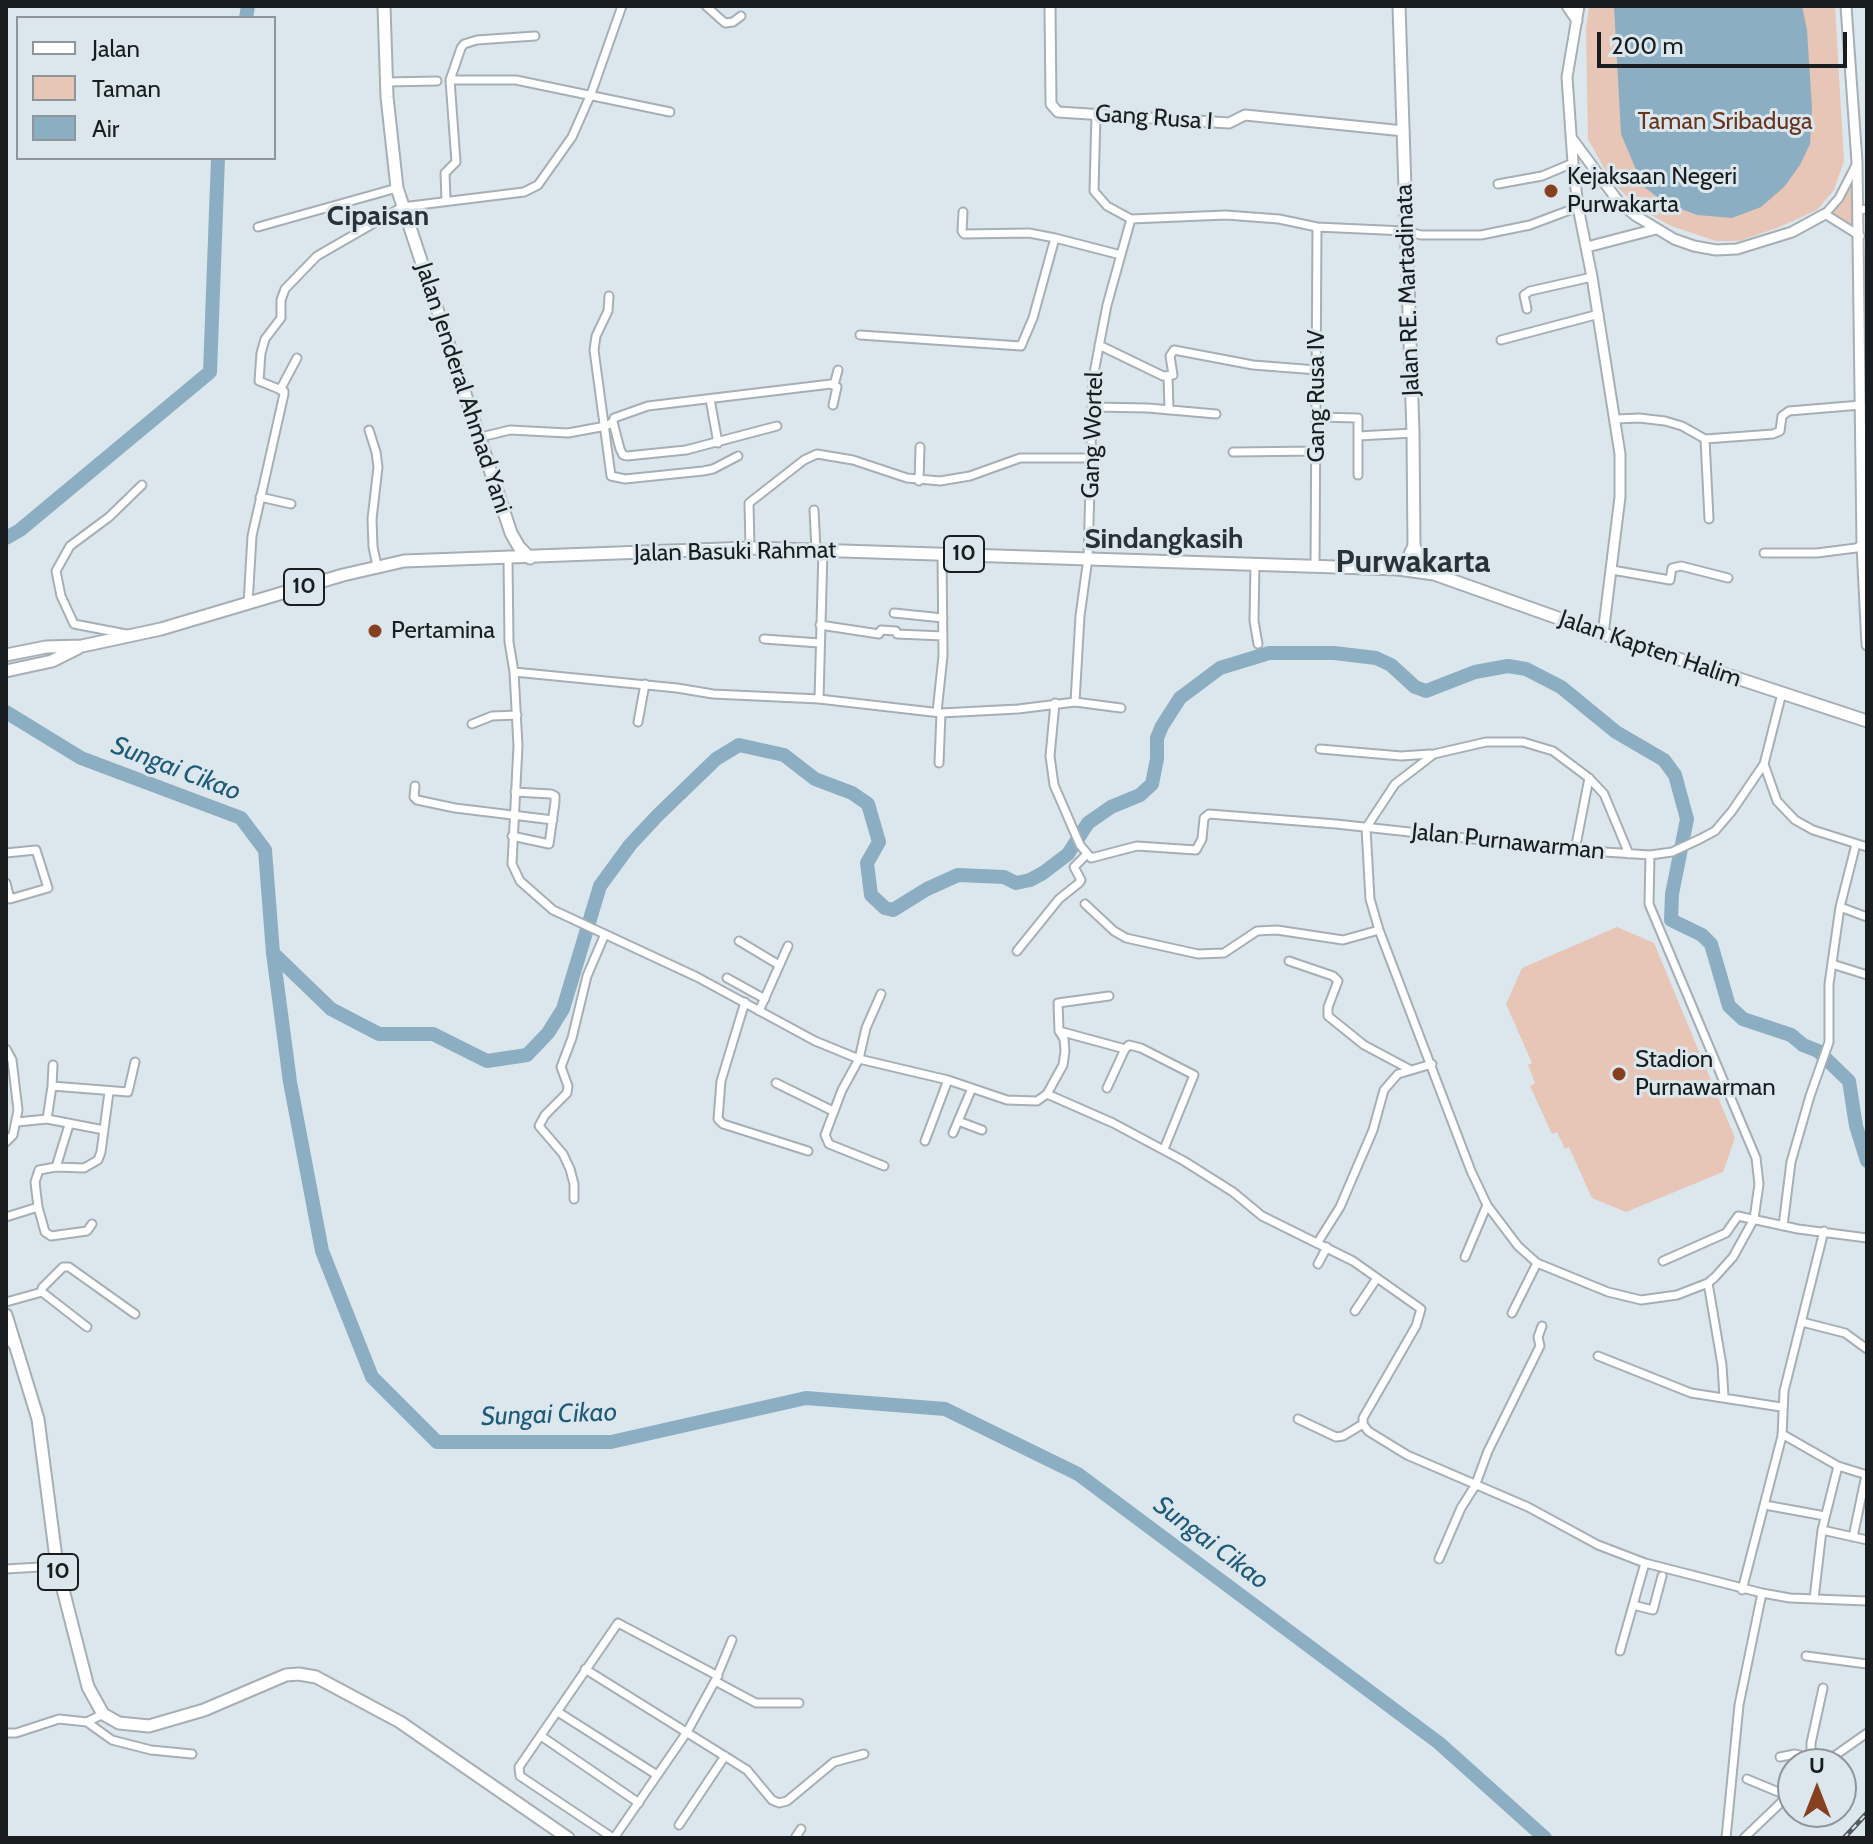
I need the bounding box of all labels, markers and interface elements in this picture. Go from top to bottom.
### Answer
legend [16,16,276,160]
scale bar [1601,16,1851,66]
text: 200 m [1611,31,1684,60]
text: Jalan [92,34,140,63]
text: Taman [92,74,161,103]
street label: Gang Rusa I [1094,100,1214,136]
park label: Taman Sribaduga [1638,108,1812,136]
text: Air [92,114,119,143]
place label: Kejaksaan Negeri Purwakarta [1567,163,1737,219]
marker: Kejaksaan Negeri Purwakarta [1542,182,1560,200]
street label: Jalan RE. Martadinata [1390,183,1426,397]
district label: Cipaisan [327,200,429,234]
street label: Jalan Jenderal Ahmad Yani [409,259,517,517]
street label: Gang Rusa IV [1303,330,1331,462]
street label: Gang Wortel [1076,371,1110,499]
district label: Sindangkasih [1084,523,1244,557]
street label: Jalan Basuki Rahmat [634,536,836,568]
road number: 10 [944,536,984,572]
district label: Purwakarta [1336,544,1490,582]
road number: 10 [284,569,324,605]
street label: Jalan Kapten Halim [1555,604,1745,694]
place label: Pertamina [391,617,495,645]
marker: Pertamina [366,622,384,640]
water label: Sungai Cikao [107,730,245,808]
street label: Jalan Purnawarman [1410,818,1606,866]
place label: Stadion Purnawarman [1635,1046,1776,1102]
marker: Stadion Purnawarman [1610,1065,1628,1083]
water label: Sungai Cikao [480,1397,618,1433]
water label: Sungai Cikao [1147,1490,1275,1596]
road number: 10 [38,1554,78,1590]
north arrow [1777,1748,1857,1828]
text: U [1809,1752,1825,1779]

